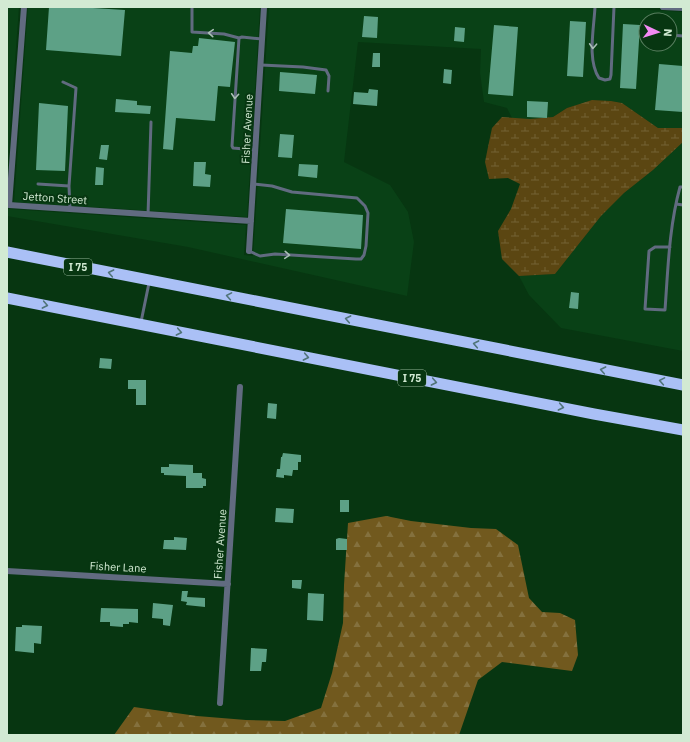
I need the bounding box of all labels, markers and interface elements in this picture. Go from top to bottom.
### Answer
north arrow [638,12,678,52]
text: N [661,28,675,37]
one-way arrow [208,29,214,38]
one-way arrow [588,43,597,49]
one-way arrow [231,92,240,99]
street label: Fisher Avenue [238,94,256,164]
street label: Jetton Street [22,189,88,207]
one-way arrow [284,250,290,259]
road number: I 75 [64,259,92,275]
one-way arrow [108,270,114,278]
one-way arrow [226,292,232,300]
one-way arrow [42,301,48,309]
one-way arrow [345,315,352,324]
one-way arrow [176,327,182,335]
one-way arrow [473,341,479,349]
one-way arrow [303,352,310,361]
one-way arrow [600,366,606,375]
road number: I 75 [398,370,426,386]
one-way arrow [431,378,437,386]
one-way arrow [659,378,665,386]
one-way arrow [558,403,565,411]
street label: Fisher Avenue [211,509,229,579]
street label: Fisher Lane [89,559,147,575]

